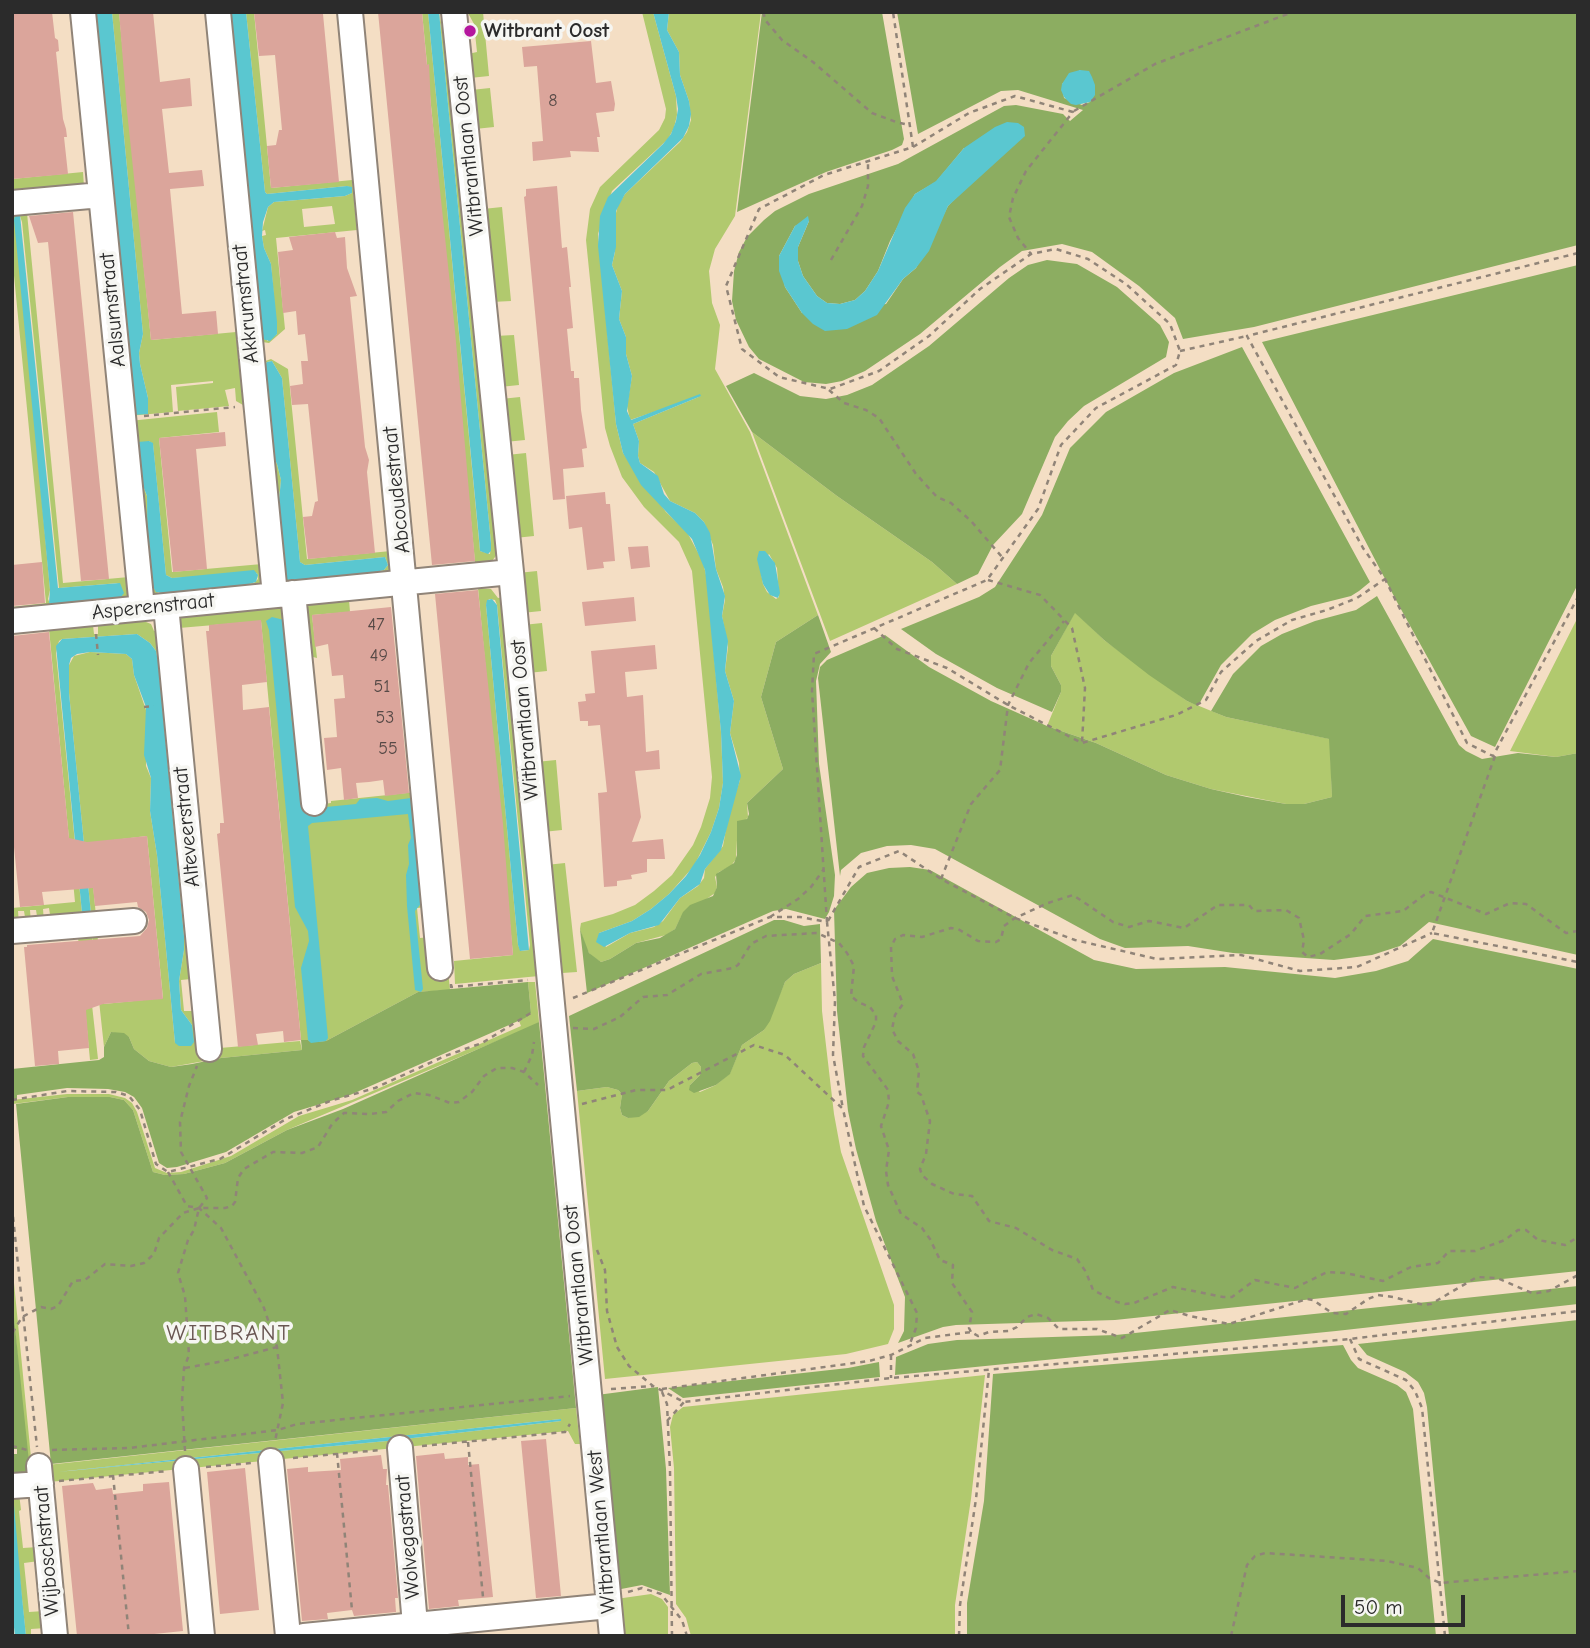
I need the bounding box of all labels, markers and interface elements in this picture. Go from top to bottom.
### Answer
place label: Witbrant Oost [484,18,609,44]
marker: Witbrant Oost [462,23,478,39]
street label: Witbrantlaan Oost [448,75,490,237]
house number: 8 [548,90,558,112]
street label: Akkrumstraat [227,243,265,365]
street label: Aalsumstraat [94,252,132,368]
street label: Abcoudestraat [378,425,416,555]
street label: Asperenstraat [91,588,215,626]
house number: 47 [367,614,385,636]
street label: Witbrantlaan Oost [505,639,545,801]
house number: 49 [370,645,388,667]
house number: 51 [374,676,390,698]
house number: 53 [376,707,394,729]
house number: 55 [378,738,398,760]
street label: Alteveerstraat [168,766,206,888]
street label: Witbrantlaan Oost [558,1204,600,1366]
district label: WITBRANT [167,1319,291,1347]
street label: Witbrantlaan West [582,1449,622,1615]
street label: Wolvegastraat [390,1474,426,1600]
street label: Wijboschstraat [29,1485,65,1617]
scale bar [1345,1582,1469,1626]
text: 50 m [1354,1595,1403,1619]

